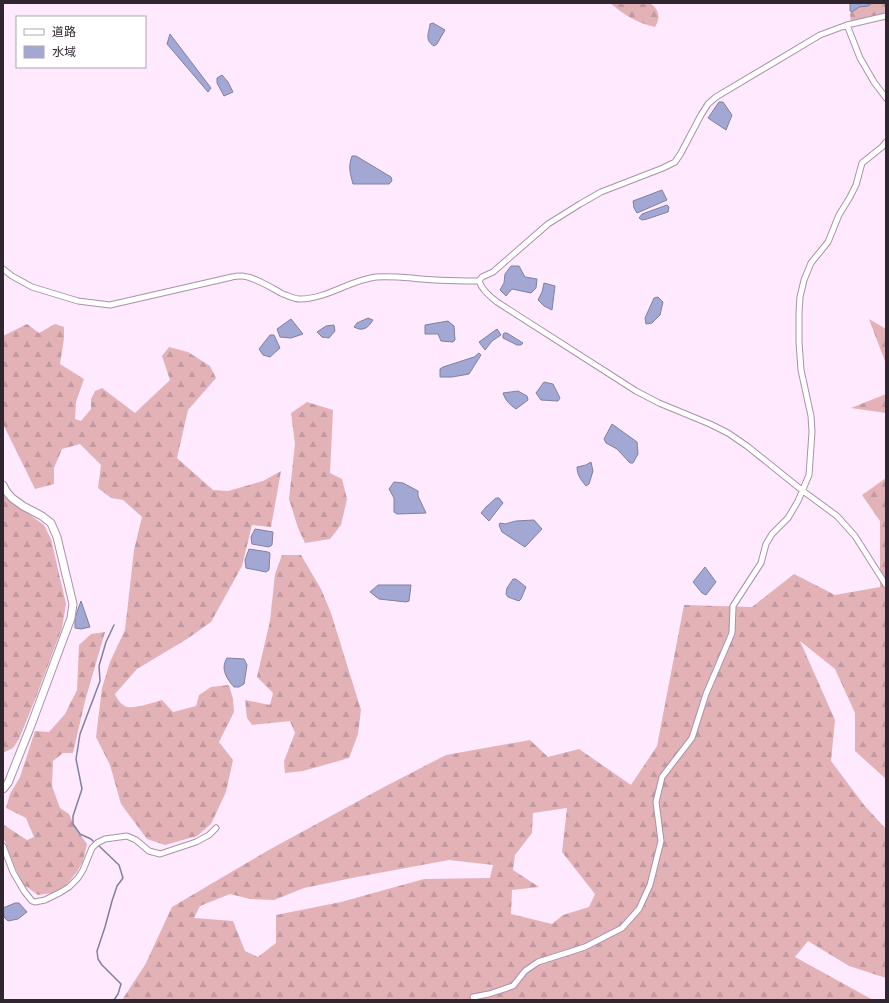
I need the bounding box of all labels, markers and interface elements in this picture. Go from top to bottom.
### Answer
legend [16,16,146,68]
text: 道路 [52,24,76,40]
text: 水域 [52,44,76,60]

